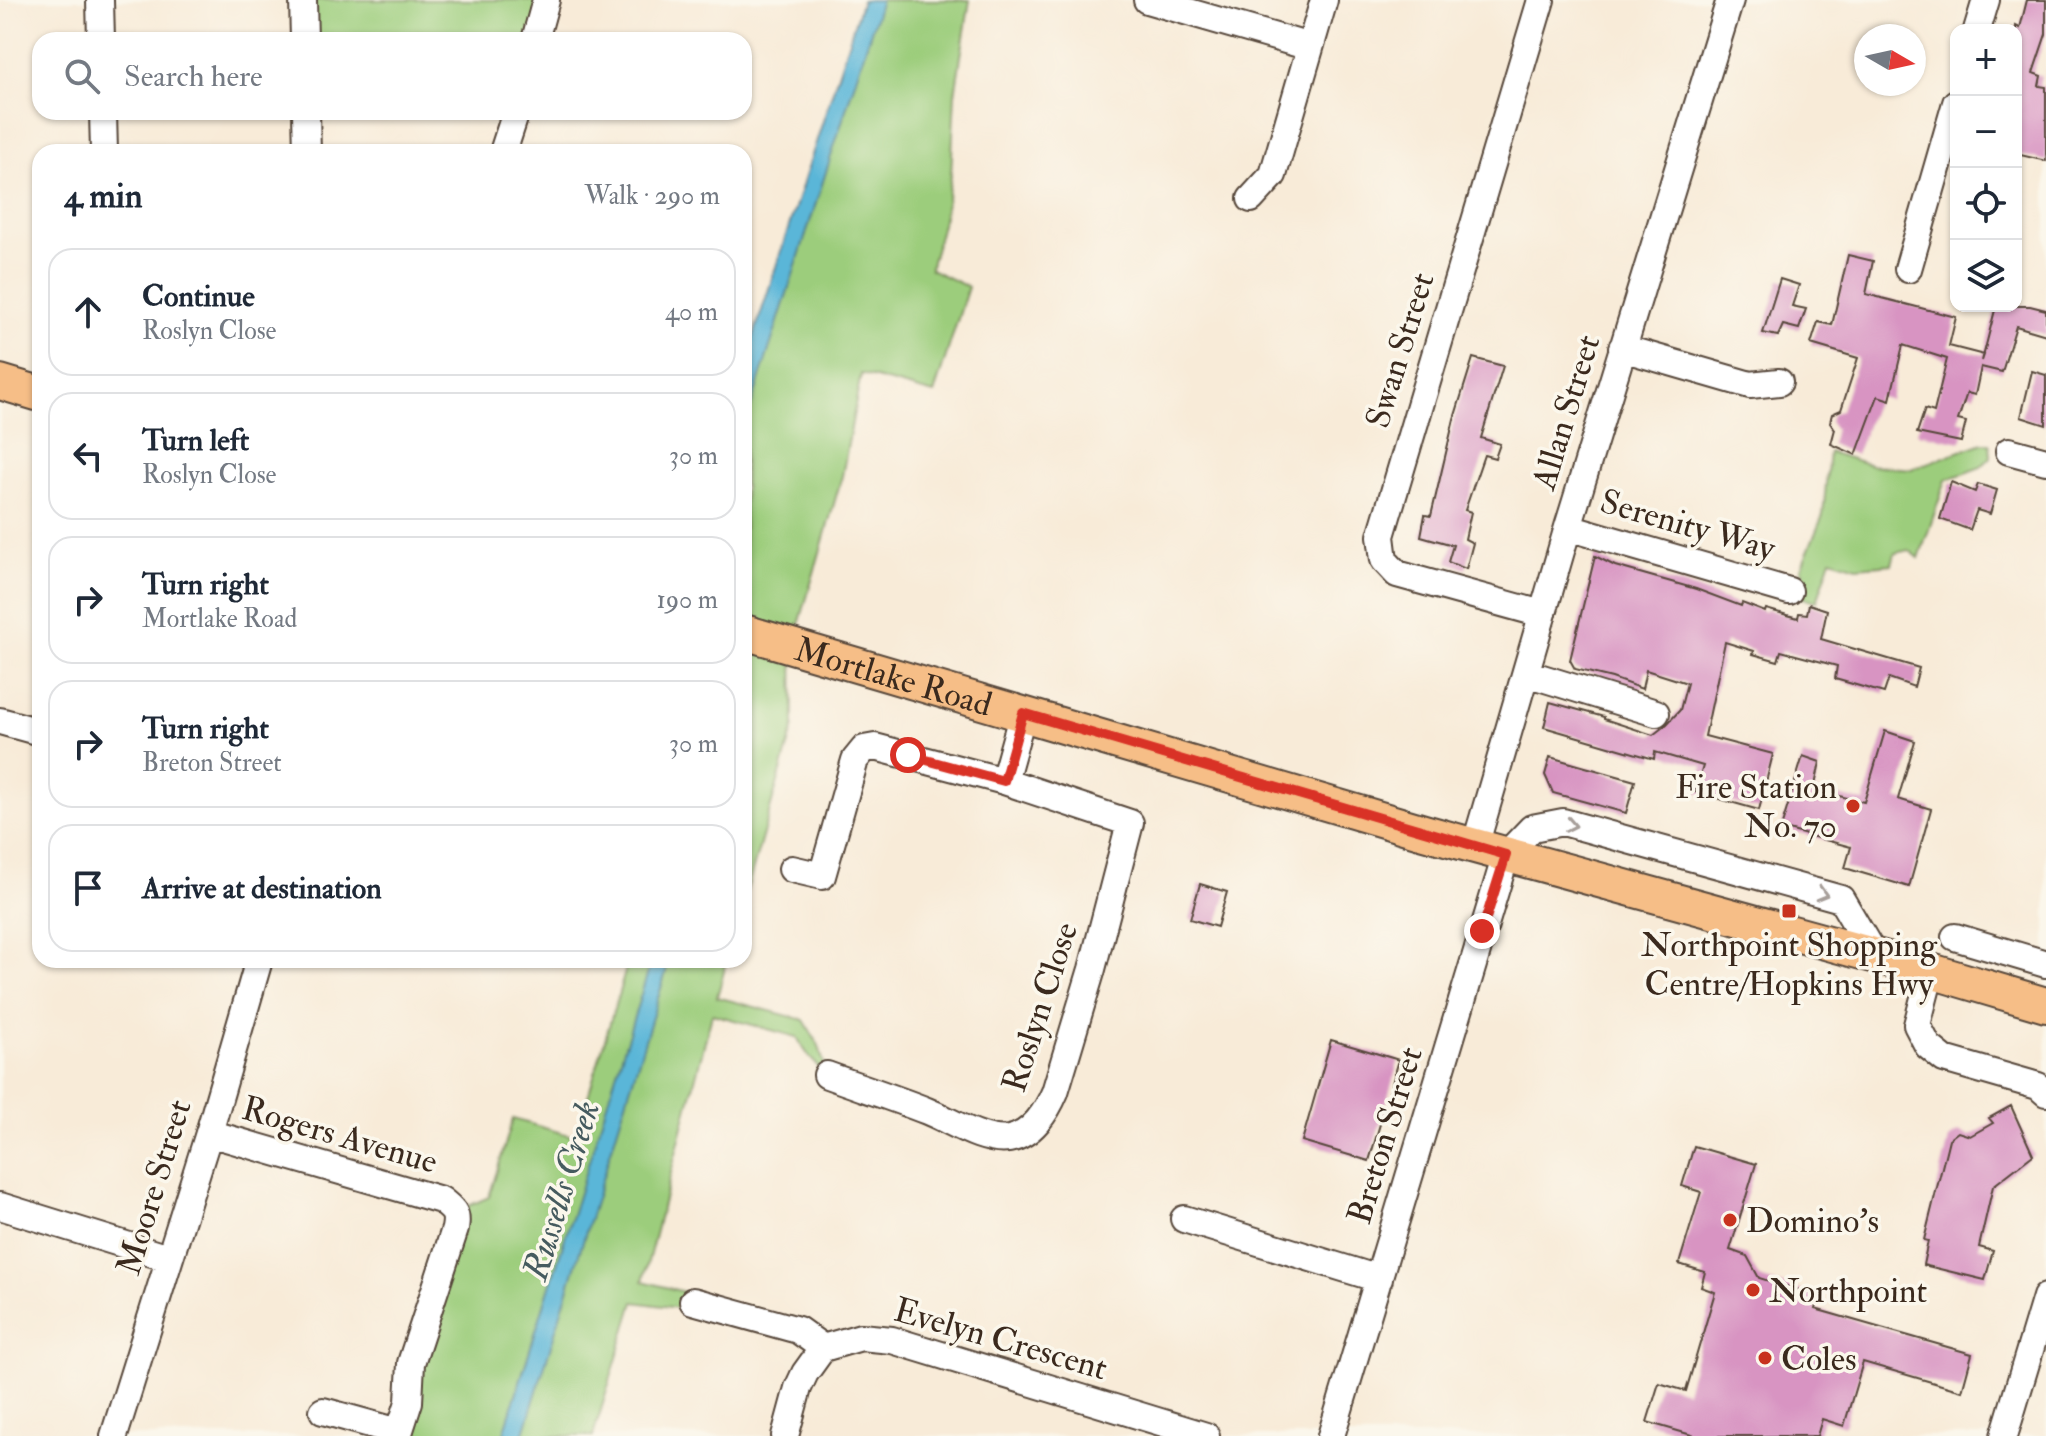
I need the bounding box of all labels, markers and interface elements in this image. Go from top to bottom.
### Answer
north arrow [1854,24,1926,96]
map controls [1950,24,2022,312]
button: + [1950,24,2022,96]
search box [32,32,752,120]
icon: search [60,54,104,98]
text: Search here [124,58,263,95]
button: − [1950,96,2022,168]
button: locate [1950,168,2022,240]
text: 4 min [64,175,142,218]
text: Walk · 290 m [585,180,720,212]
button: layers [1950,240,2022,312]
street label: Swan Street [1356,268,1444,433]
text: Continue [142,278,255,315]
icon: ahead [66,290,110,334]
text: 40 m [665,296,718,328]
text: Roslyn Close [142,315,276,347]
street label: Allan Street [1522,330,1610,496]
text: Turn left [142,422,249,459]
icon: left [66,434,110,478]
text: 30 m [669,440,718,472]
text: Roslyn Close [142,459,276,491]
street label: Serenity Way [1595,480,1781,571]
text: Turn right [142,566,269,603]
icon: right [66,578,110,622]
text: 190 m [657,584,718,616]
text: Mortlake Road [142,603,297,635]
street label: Mortlake Road [790,628,997,727]
text: Turn right [142,710,269,747]
icon: right [66,722,110,766]
text: 30 m [669,728,718,760]
route start [890,737,926,773]
text: Breton Street [142,747,282,779]
place label: Fire Station No. 70 [1675,766,1837,848]
marker: Fire Station No. 70 [1844,797,1862,815]
one-way arrow [1565,816,1578,833]
icon: arrive [66,866,110,910]
text: Arrive at destination [142,870,382,907]
one-way arrow [1814,885,1828,901]
marker: Northpoint Shopping Centre/Hopkins Hwy [1780,902,1798,920]
route end [1464,913,1500,949]
street label: Roslyn Close [993,917,1088,1098]
place label: Northpoint Shopping Centre/Hopkins Hwy [1641,924,1938,1006]
street label: Breton Street [1338,1042,1433,1229]
street label: Rogers Avenue [237,1087,442,1184]
street label: Moore Street [107,1095,201,1280]
water label: Russells Creek [513,1095,610,1287]
place label: Domino's [1746,1200,1879,1243]
marker: Domino's [1721,1211,1739,1229]
place label: Northpoint [1769,1270,1927,1313]
marker: Northpoint [1744,1281,1762,1299]
street label: Evelyn Crescent [889,1288,1112,1390]
place label: Coles [1781,1338,1857,1381]
marker: Coles [1756,1349,1774,1367]

